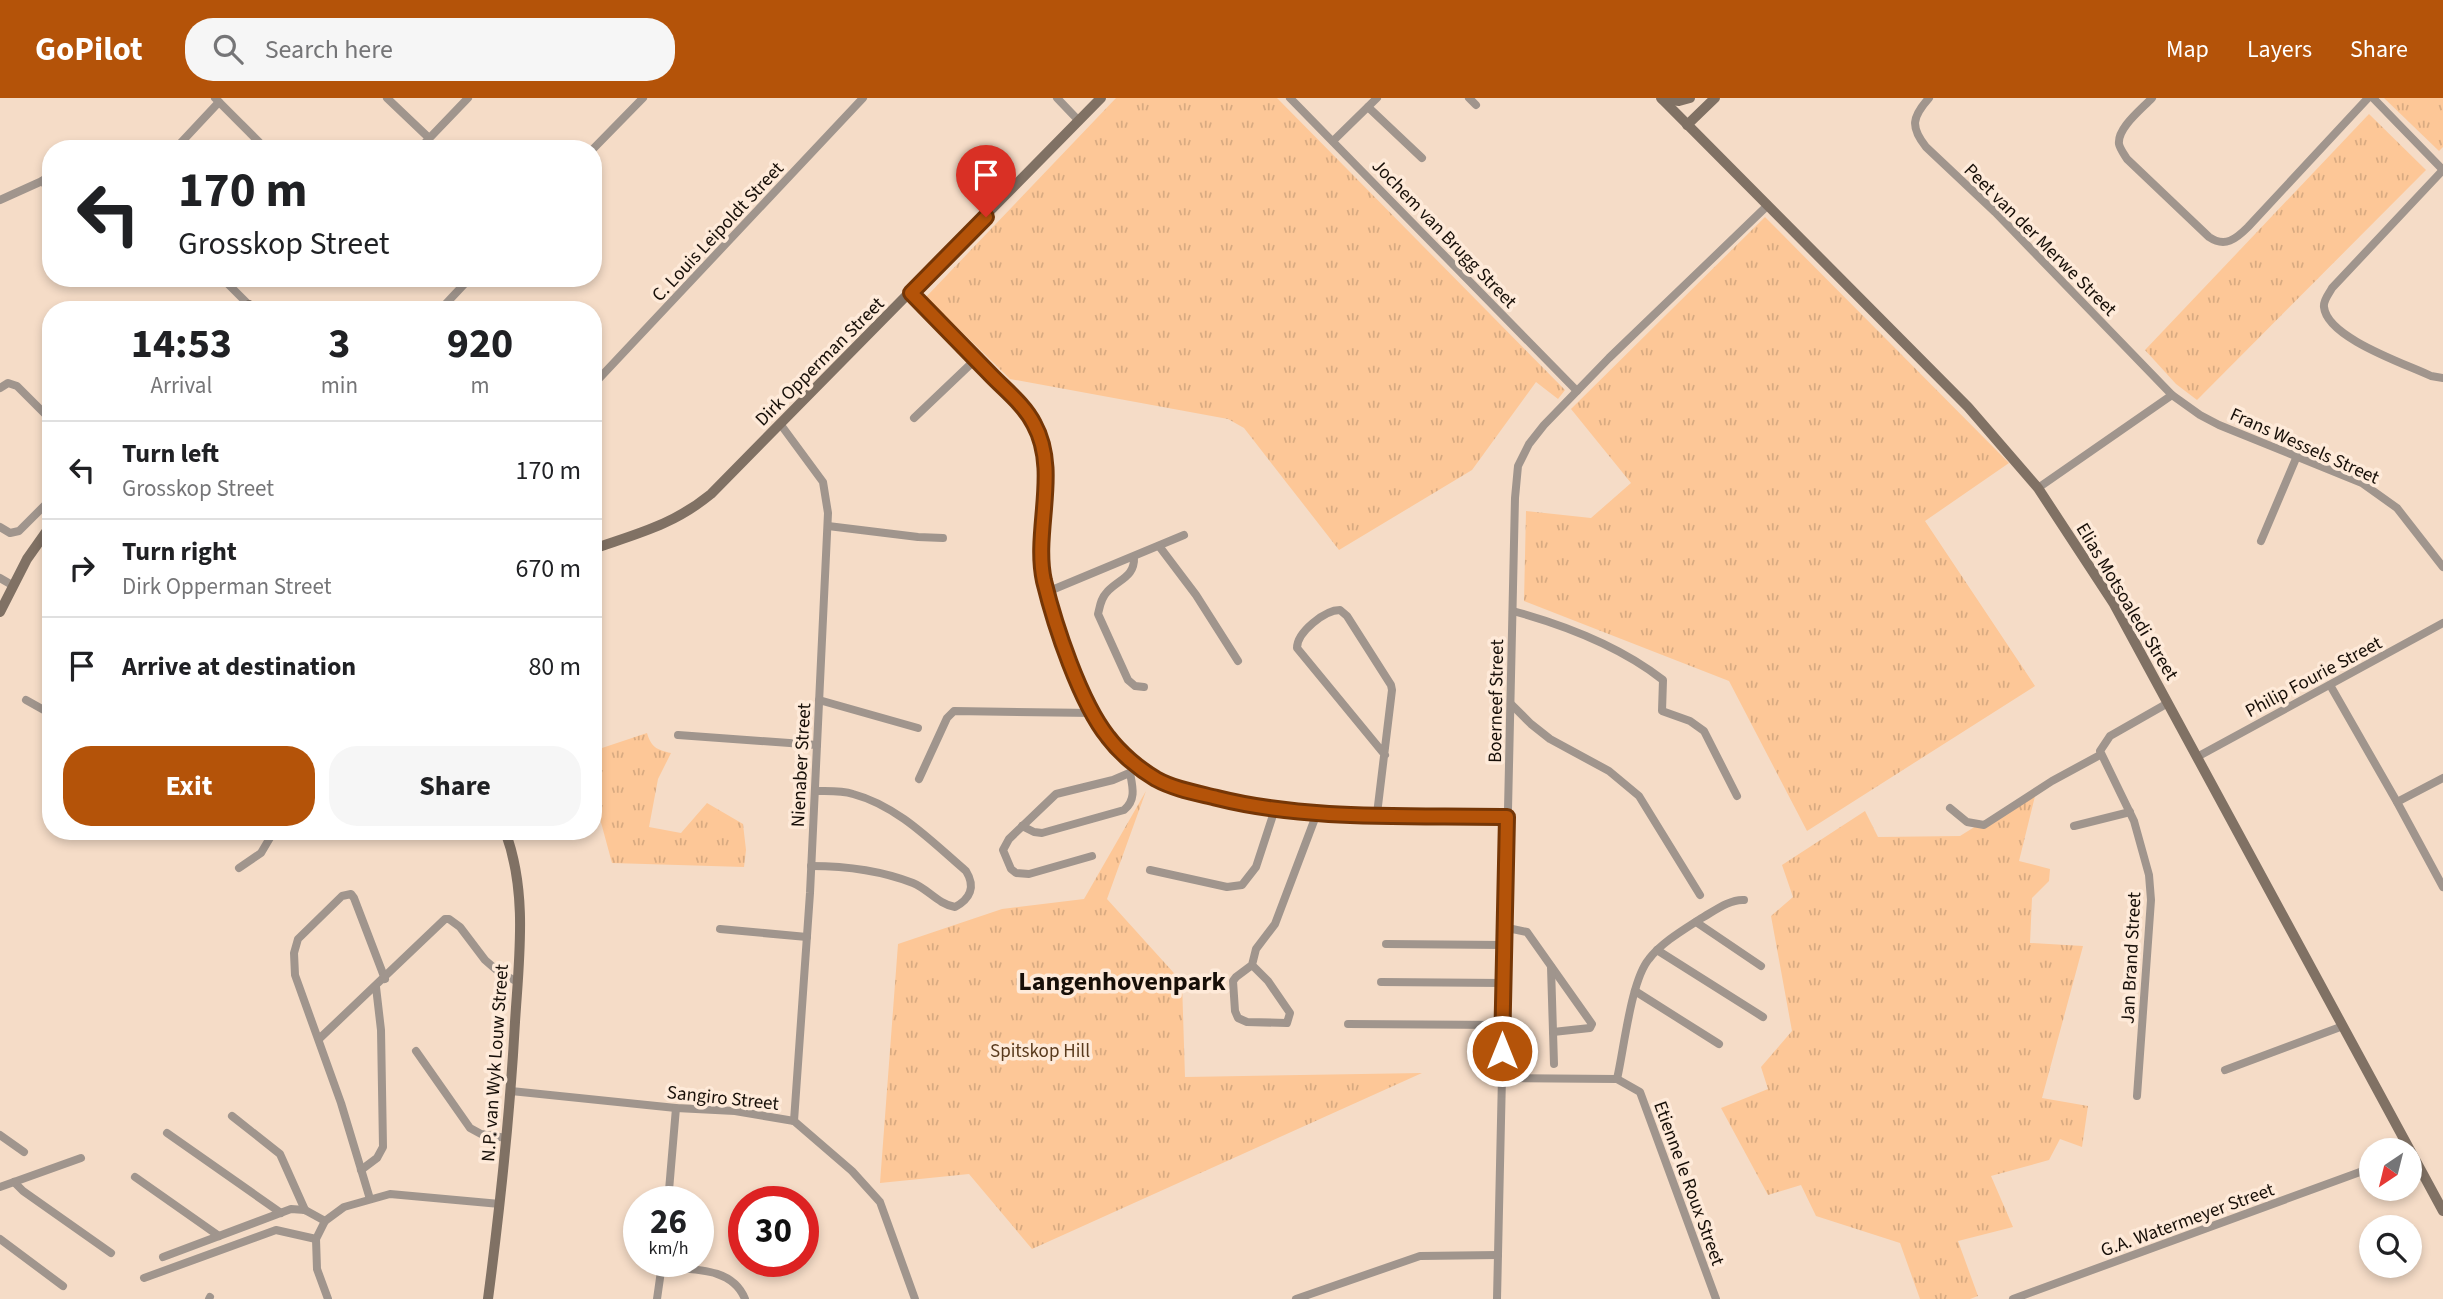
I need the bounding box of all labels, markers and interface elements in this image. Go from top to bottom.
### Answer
search box [185,18,675,81]
text: GoPilot [35,26,143,73]
icon: search [209,30,247,68]
text: Search here [265,31,393,68]
text: Map [2166,32,2209,67]
text: Layers [2247,32,2312,67]
text: Share [2350,32,2408,67]
pin [956,145,1016,217]
street label: Jochem van Brugg Street [1365,153,1523,315]
text: 170 m [178,156,307,226]
street label: C. Louis Leipoldt Street [646,156,791,308]
icon: arrive [967,156,1005,194]
street label: Peet van der Merwe Street [1957,158,2123,323]
icon: left [63,168,154,259]
text: Grosskop Street [178,221,390,267]
street label: Dirk Opperman Street [749,291,891,433]
text: 14:53 [131,314,232,374]
text: 3 [328,314,350,374]
text: 920 [447,314,513,374]
text: Arrival [150,369,212,402]
text: min [321,369,358,402]
text: m [470,369,490,402]
street label: Frans Wessels Street [2225,401,2384,492]
text: Turn left [122,435,219,472]
icon: left [63,451,101,489]
text: 170 m [515,452,581,489]
text: Grosskop Street [122,472,274,505]
street label: Elias Motsoaledi Street [2069,518,2185,686]
text: Turn right [122,533,237,570]
icon: right [63,549,101,587]
text: 670 m [515,550,581,587]
text: Dirk Opperman Street [122,570,331,603]
street label: Philip Fourie Street [2240,630,2387,725]
street label: Boerneef Street [1482,638,1511,763]
icon: arrive [63,647,101,685]
text: Arrive at destination [122,648,356,685]
text: 80 m [528,648,581,685]
street label: Nienaber Street [785,702,818,828]
button: Exit [63,746,315,826]
button: Share [329,746,581,826]
street label: Jan Brand Street [2115,891,2148,1025]
street label: N.P. van Wyk Louw Street [475,963,516,1163]
district label: Langenhovenpark [1018,963,1226,1000]
position arrow [1465,1014,1539,1088]
park label: Spitskop Hill [990,1038,1090,1065]
street label: Sangiro Street [666,1079,781,1118]
street label: Etienne le Roux Street [1646,1097,1731,1270]
north arrow [2359,1138,2422,1200]
map controls [2359,1138,2422,1278]
street label: G.A. Watermeyer Street [2097,1176,2279,1264]
speed limit sign: 30 [728,1186,819,1277]
text: 26 [650,1197,687,1247]
button: search [2359,1215,2422,1278]
text: km/h [649,1236,688,1261]

